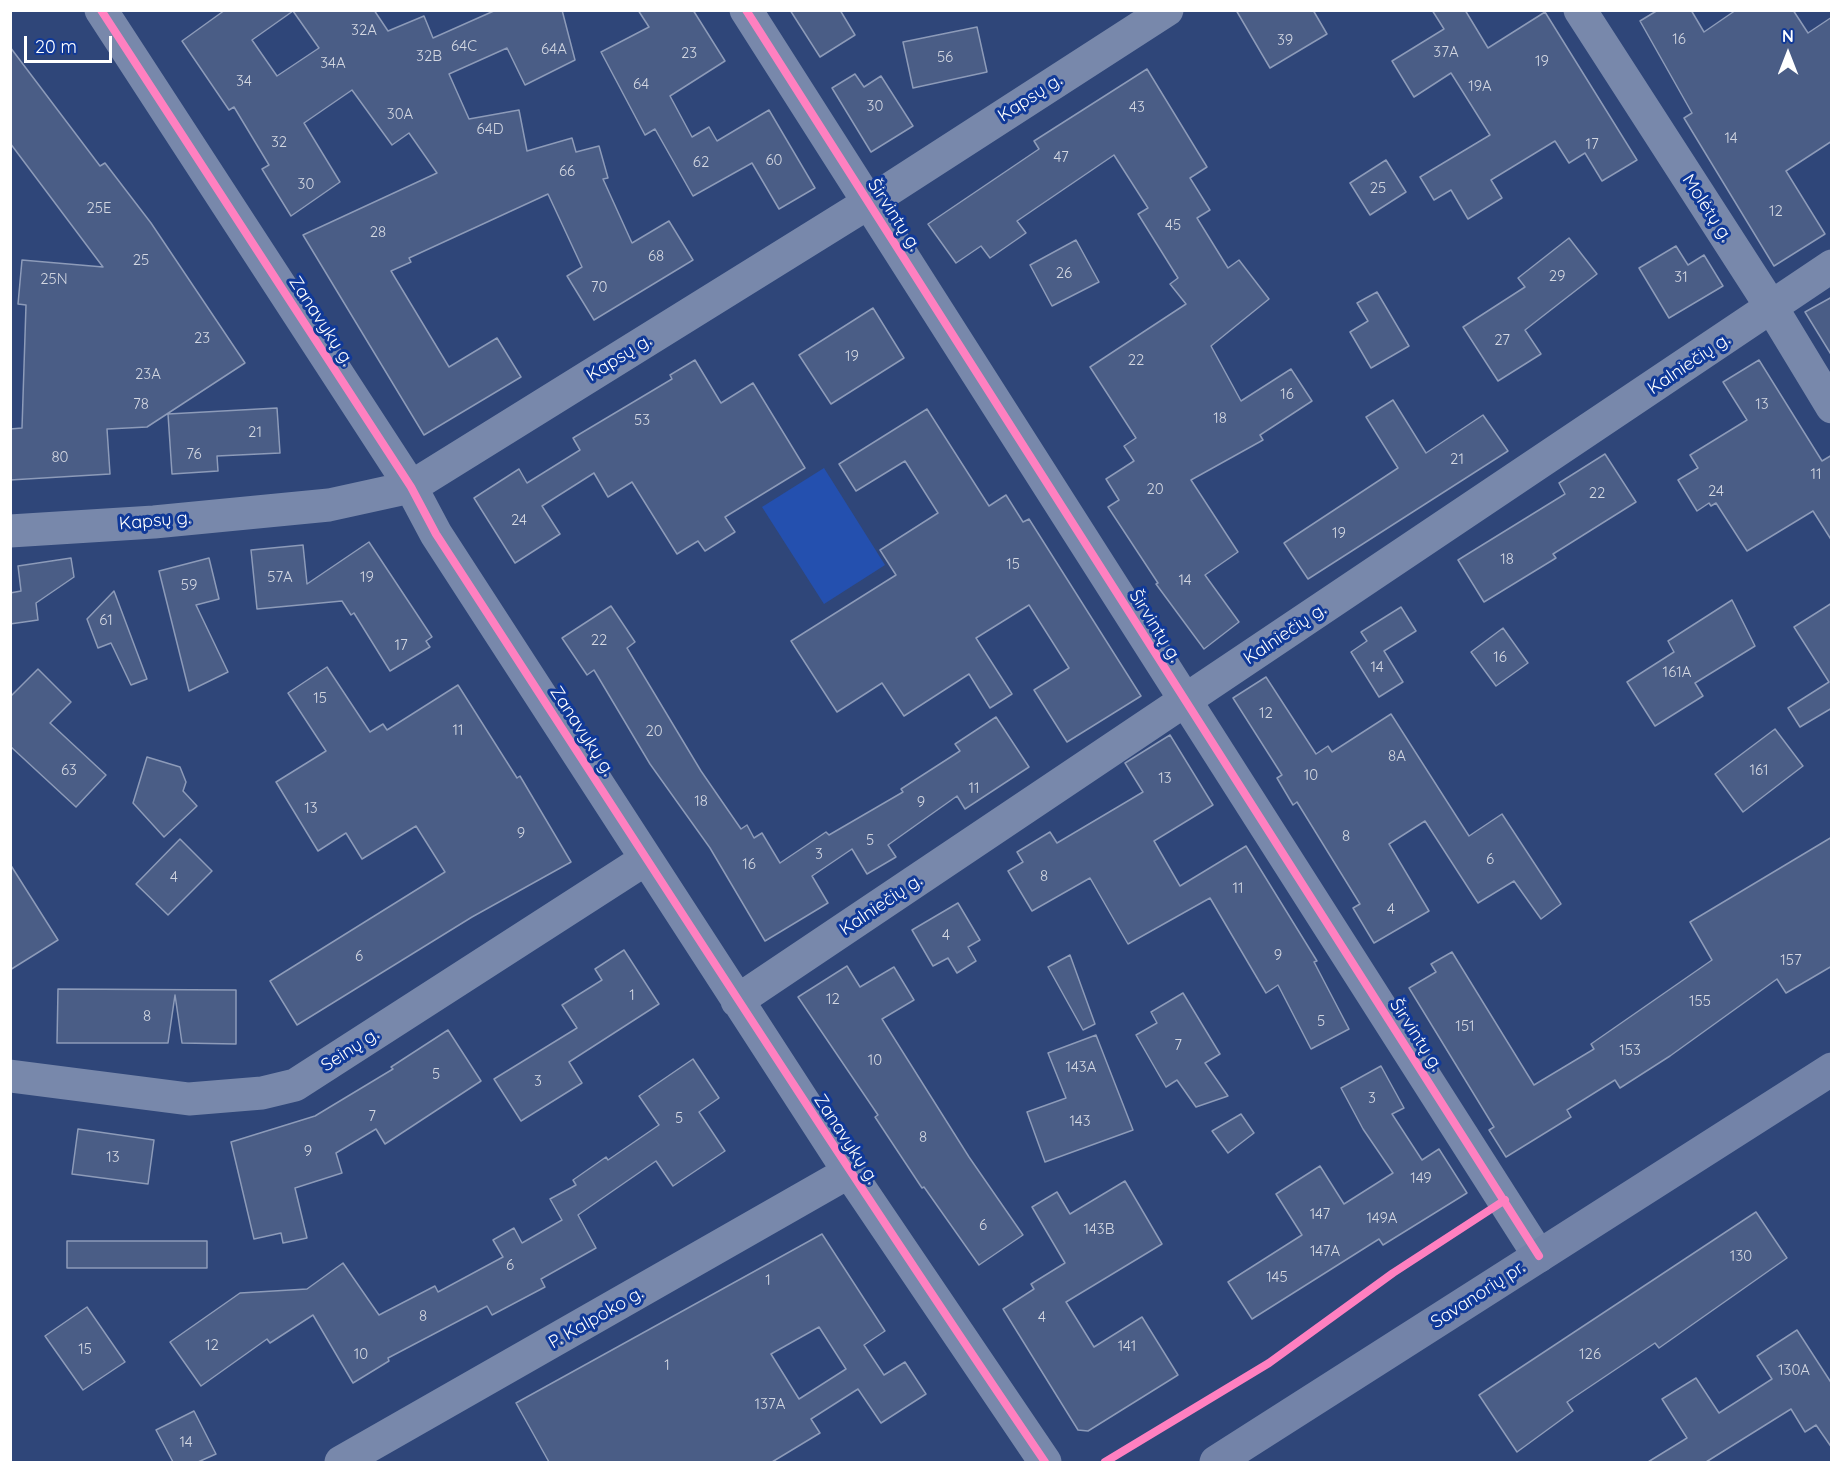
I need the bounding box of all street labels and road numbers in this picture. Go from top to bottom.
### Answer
street label: Kapsų g. [994,69,1066,127]
street label: Molėtų g. [1677,170,1737,246]
street label: Širvintų g. [863,175,925,255]
street label: Zanavykų g. [284,272,358,370]
street label: Kalniečių g. [1644,329,1734,399]
street label: Kapsų g. [583,330,655,386]
street label: Kapsų g. [118,507,192,535]
street label: Širvintų g. [1124,586,1186,666]
street label: Kalniečių g. [1240,599,1330,669]
street label: Zanavykų g. [545,682,619,780]
street label: Kalniečių g. [836,870,926,940]
street label: Širvintų g. [1385,995,1447,1075]
street label: Seinų g. [317,1023,383,1077]
street label: Zanavykų g. [809,1090,883,1188]
street label: Savanorių pr. [1427,1257,1529,1333]
street label: P. Kalpoko g. [545,1282,647,1354]

